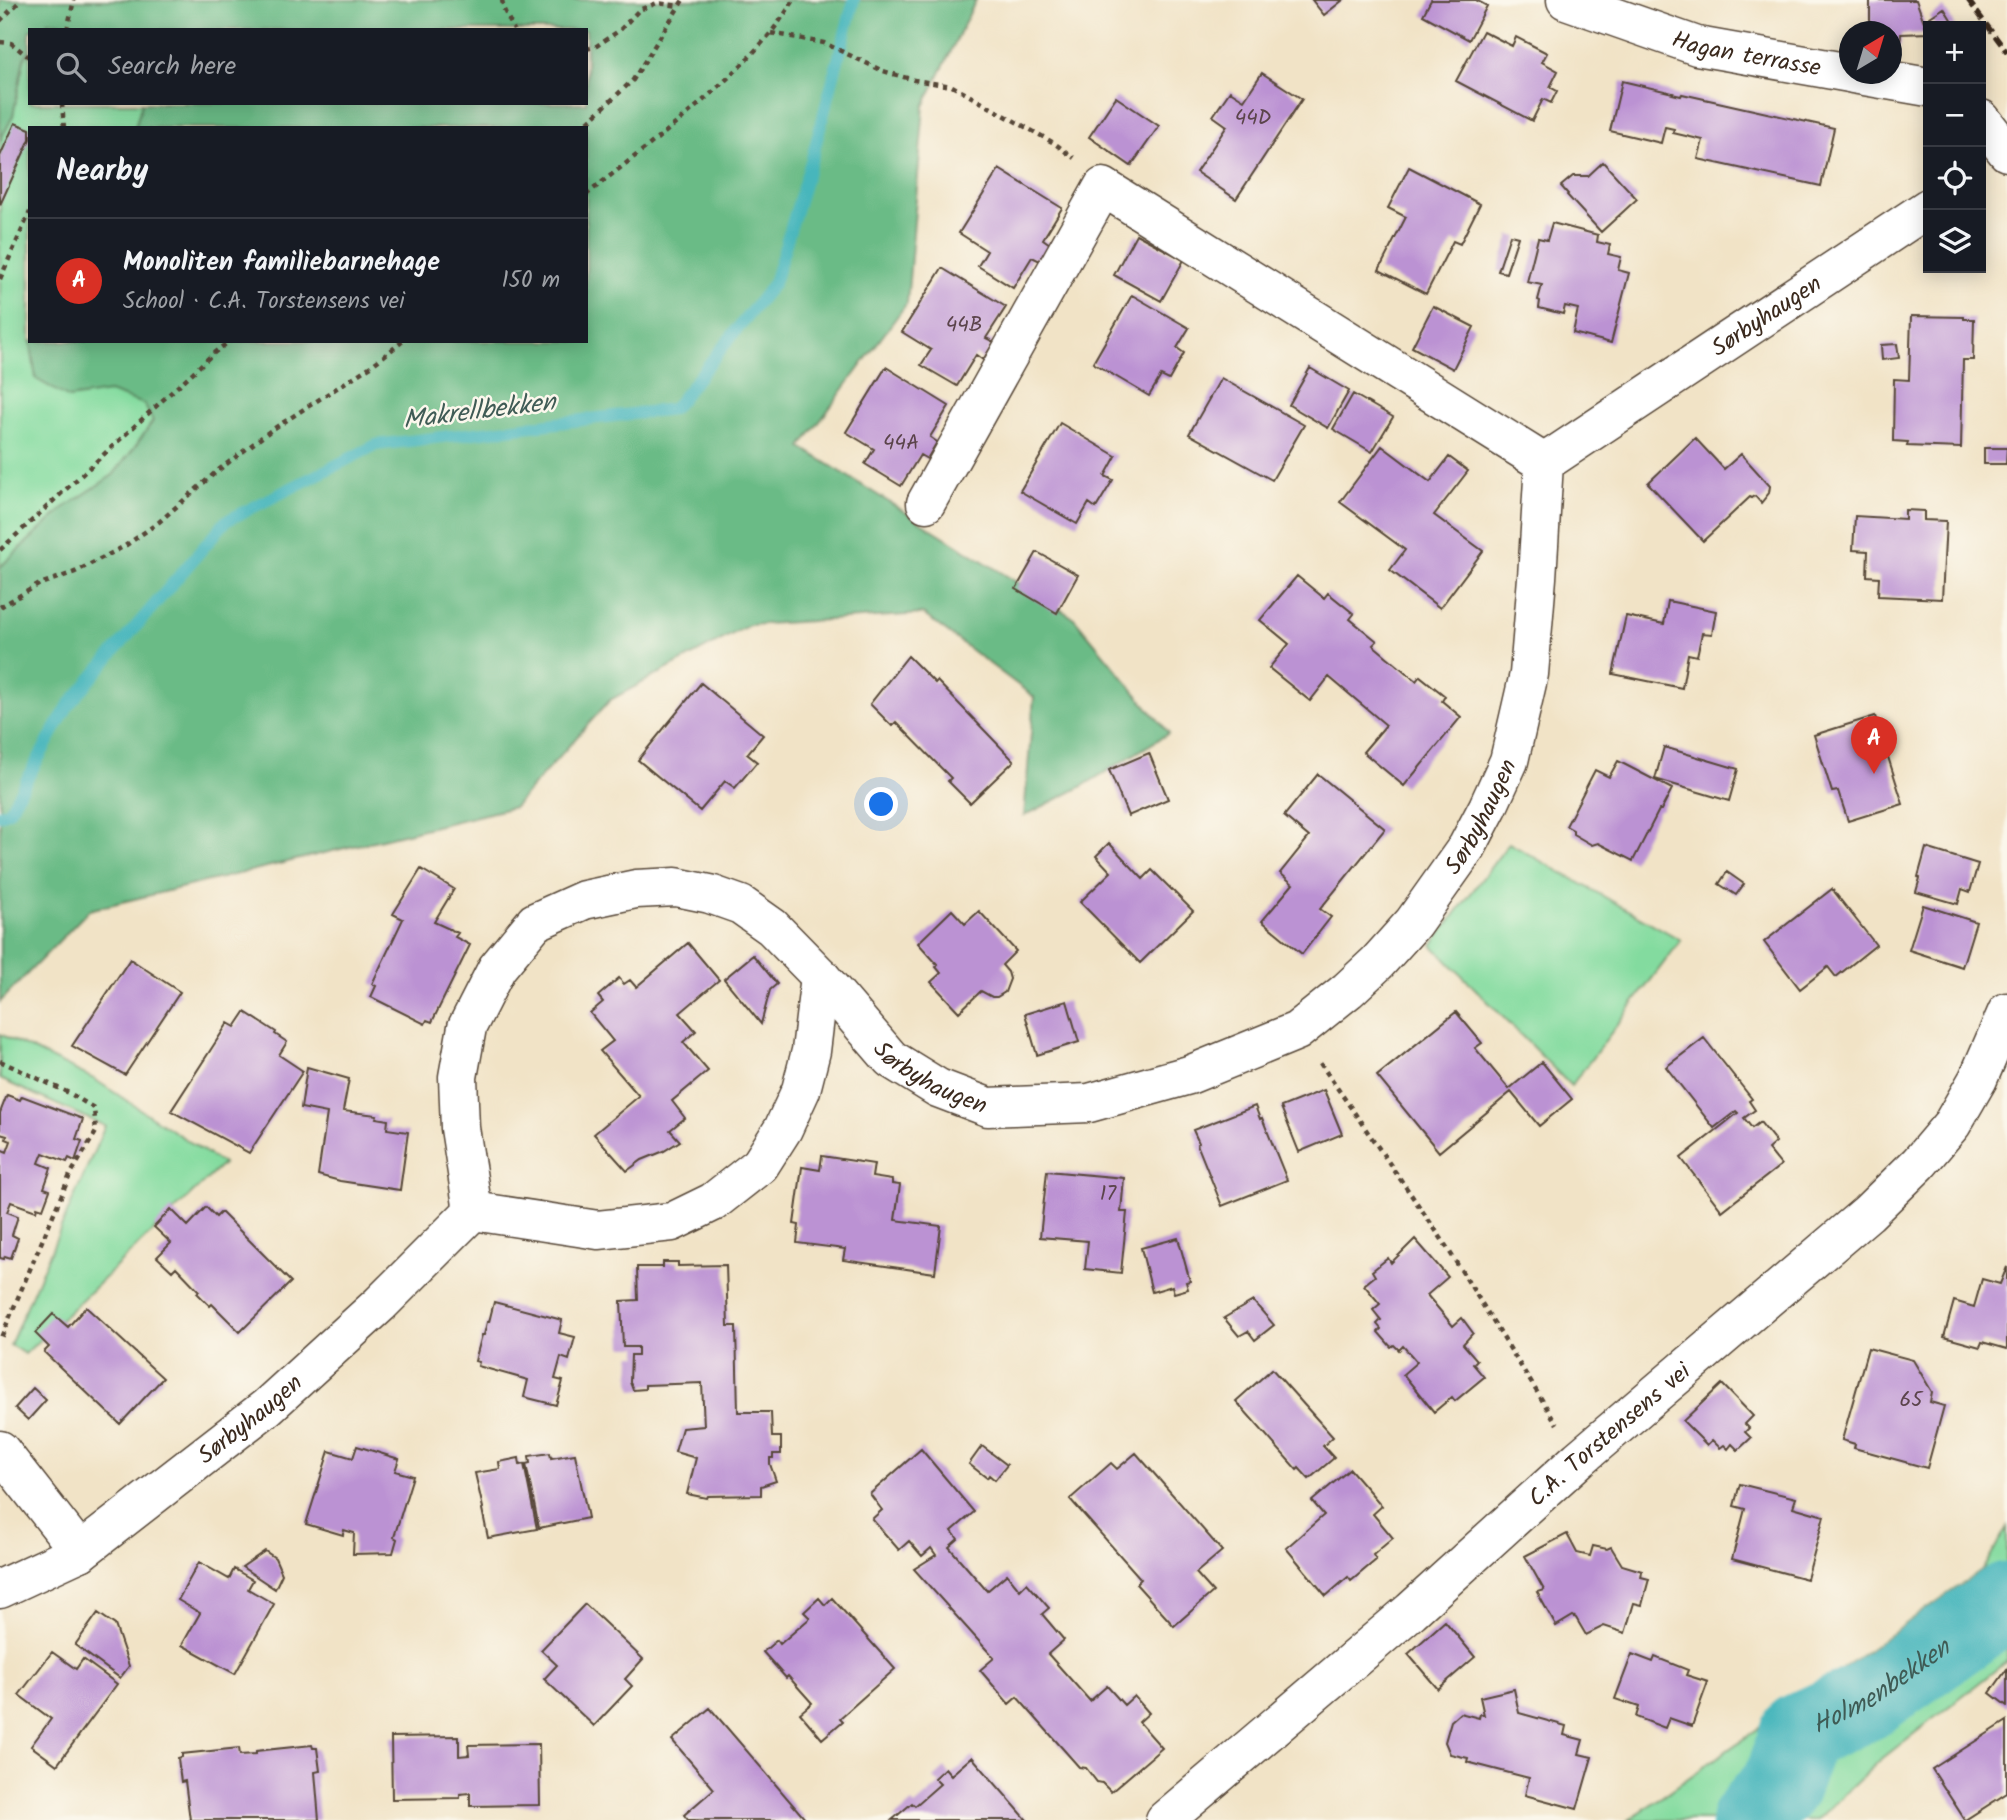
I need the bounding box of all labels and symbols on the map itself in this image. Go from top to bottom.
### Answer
street label: Hagan terrasse [1666,21,1824,89]
north arrow [1839,21,1902,84]
house number: 44D [1235,102,1271,135]
street label: Sørbyhaugen [1704,265,1830,368]
house number: 44B [946,309,982,342]
water label: Makrellbekken [401,382,560,442]
house number: 44A [883,427,919,460]
pin: A [1851,716,1897,774]
street label: Sørbyhaugen [1435,753,1528,883]
your location [864,787,898,821]
street label: Sørbyhaugen [862,1033,993,1126]
house number: 17 [1100,1178,1117,1211]
street label: C.A. Torstensens vei [1519,1353,1701,1517]
street label: Sørbyhaugen [190,1365,312,1475]
house number: 65 [1900,1384,1924,1417]
water label: Holmenbekken [1805,1627,1962,1747]

